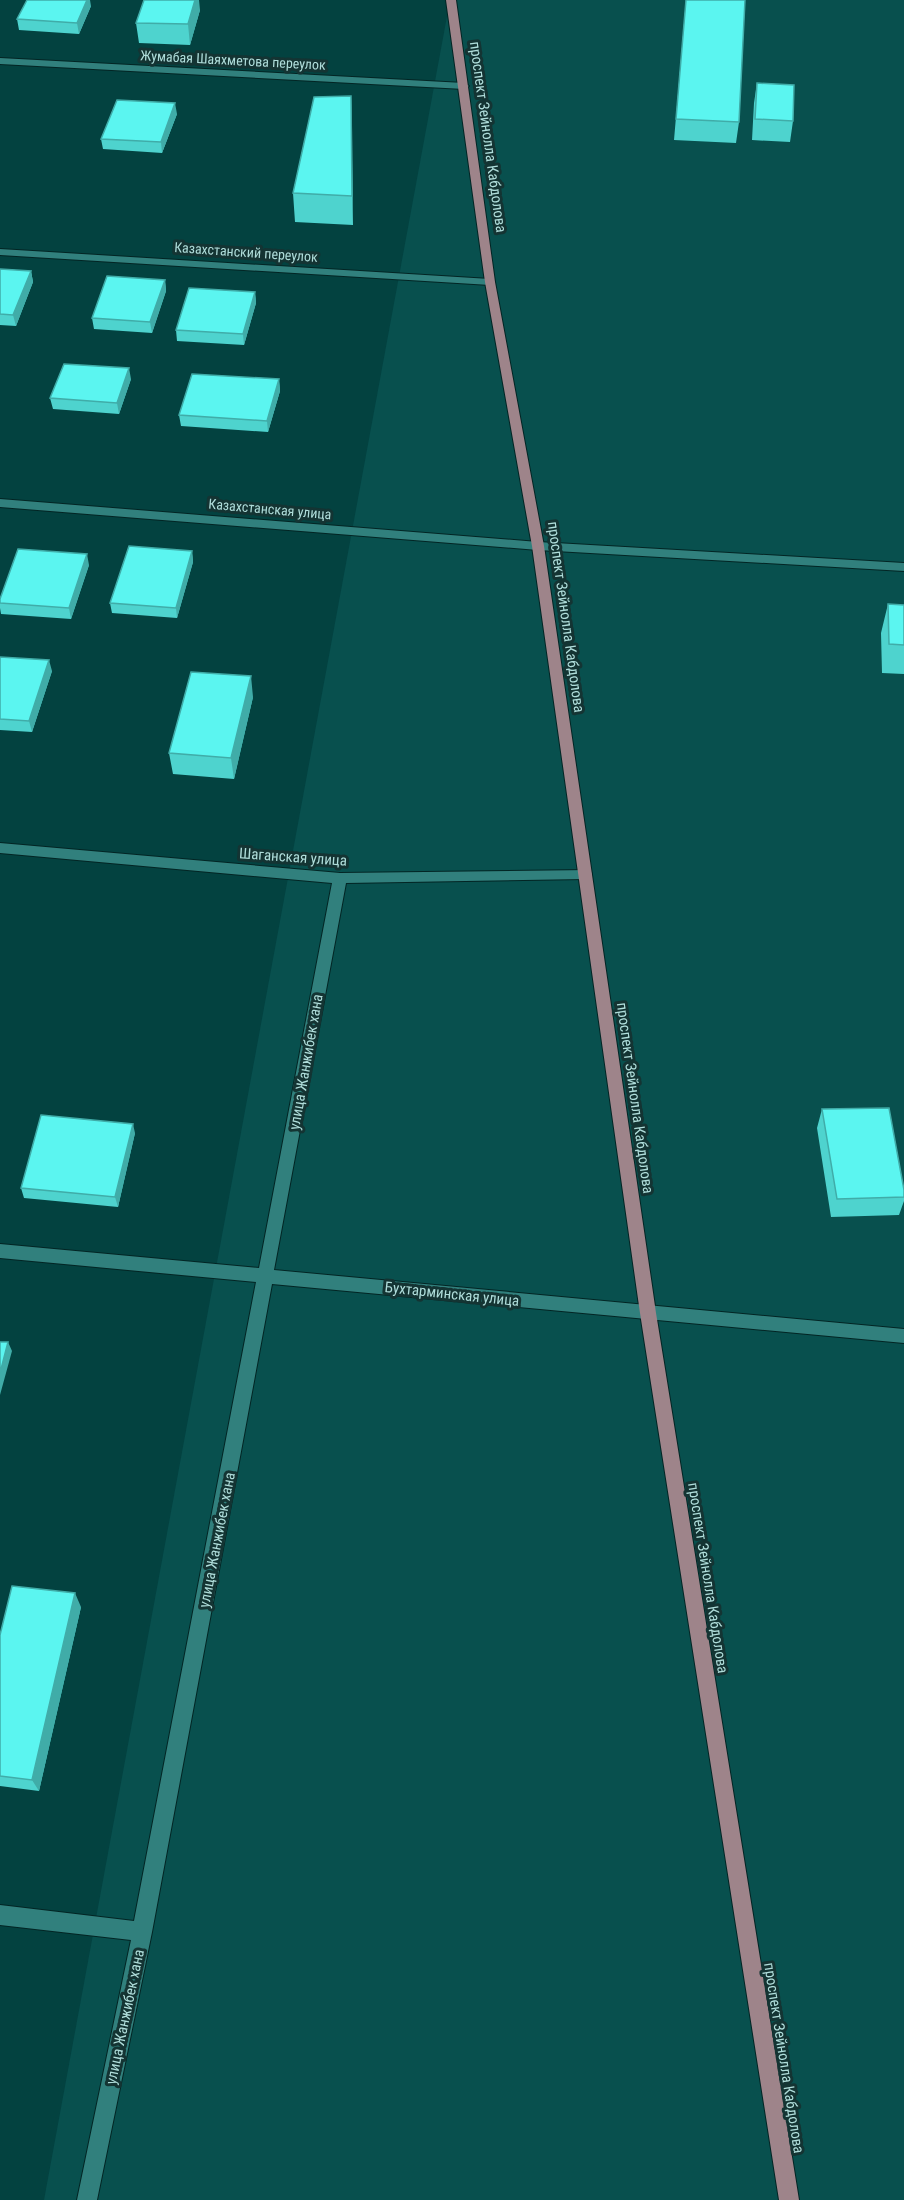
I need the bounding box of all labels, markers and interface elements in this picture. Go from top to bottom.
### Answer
street label: проспект Зейнолла Кабдолова [466,40,510,234]
street label: Жумабая Шаяхметова переулок [140,47,326,73]
street label: Казахстанский переулок [174,239,319,265]
street label: Казахстанская улица [208,496,332,522]
street label: проспект Зейнолла Кабдолова [544,520,588,714]
street label: Шаганская улица [238,844,348,870]
street label: улица Жанжибек хана [285,993,327,1131]
street label: проспект Зейнолла Кабдолова [613,1001,657,1195]
street label: Бухтарминская улица [384,1278,520,1310]
street label: улица Жанжибек хана [195,1471,239,1609]
street label: проспект Зейнолла Кабдолова [684,1481,732,1675]
street label: улица Жанжибек хана [102,1948,148,2086]
street label: проспект Зейнолла Кабдолова [760,1961,808,2155]

